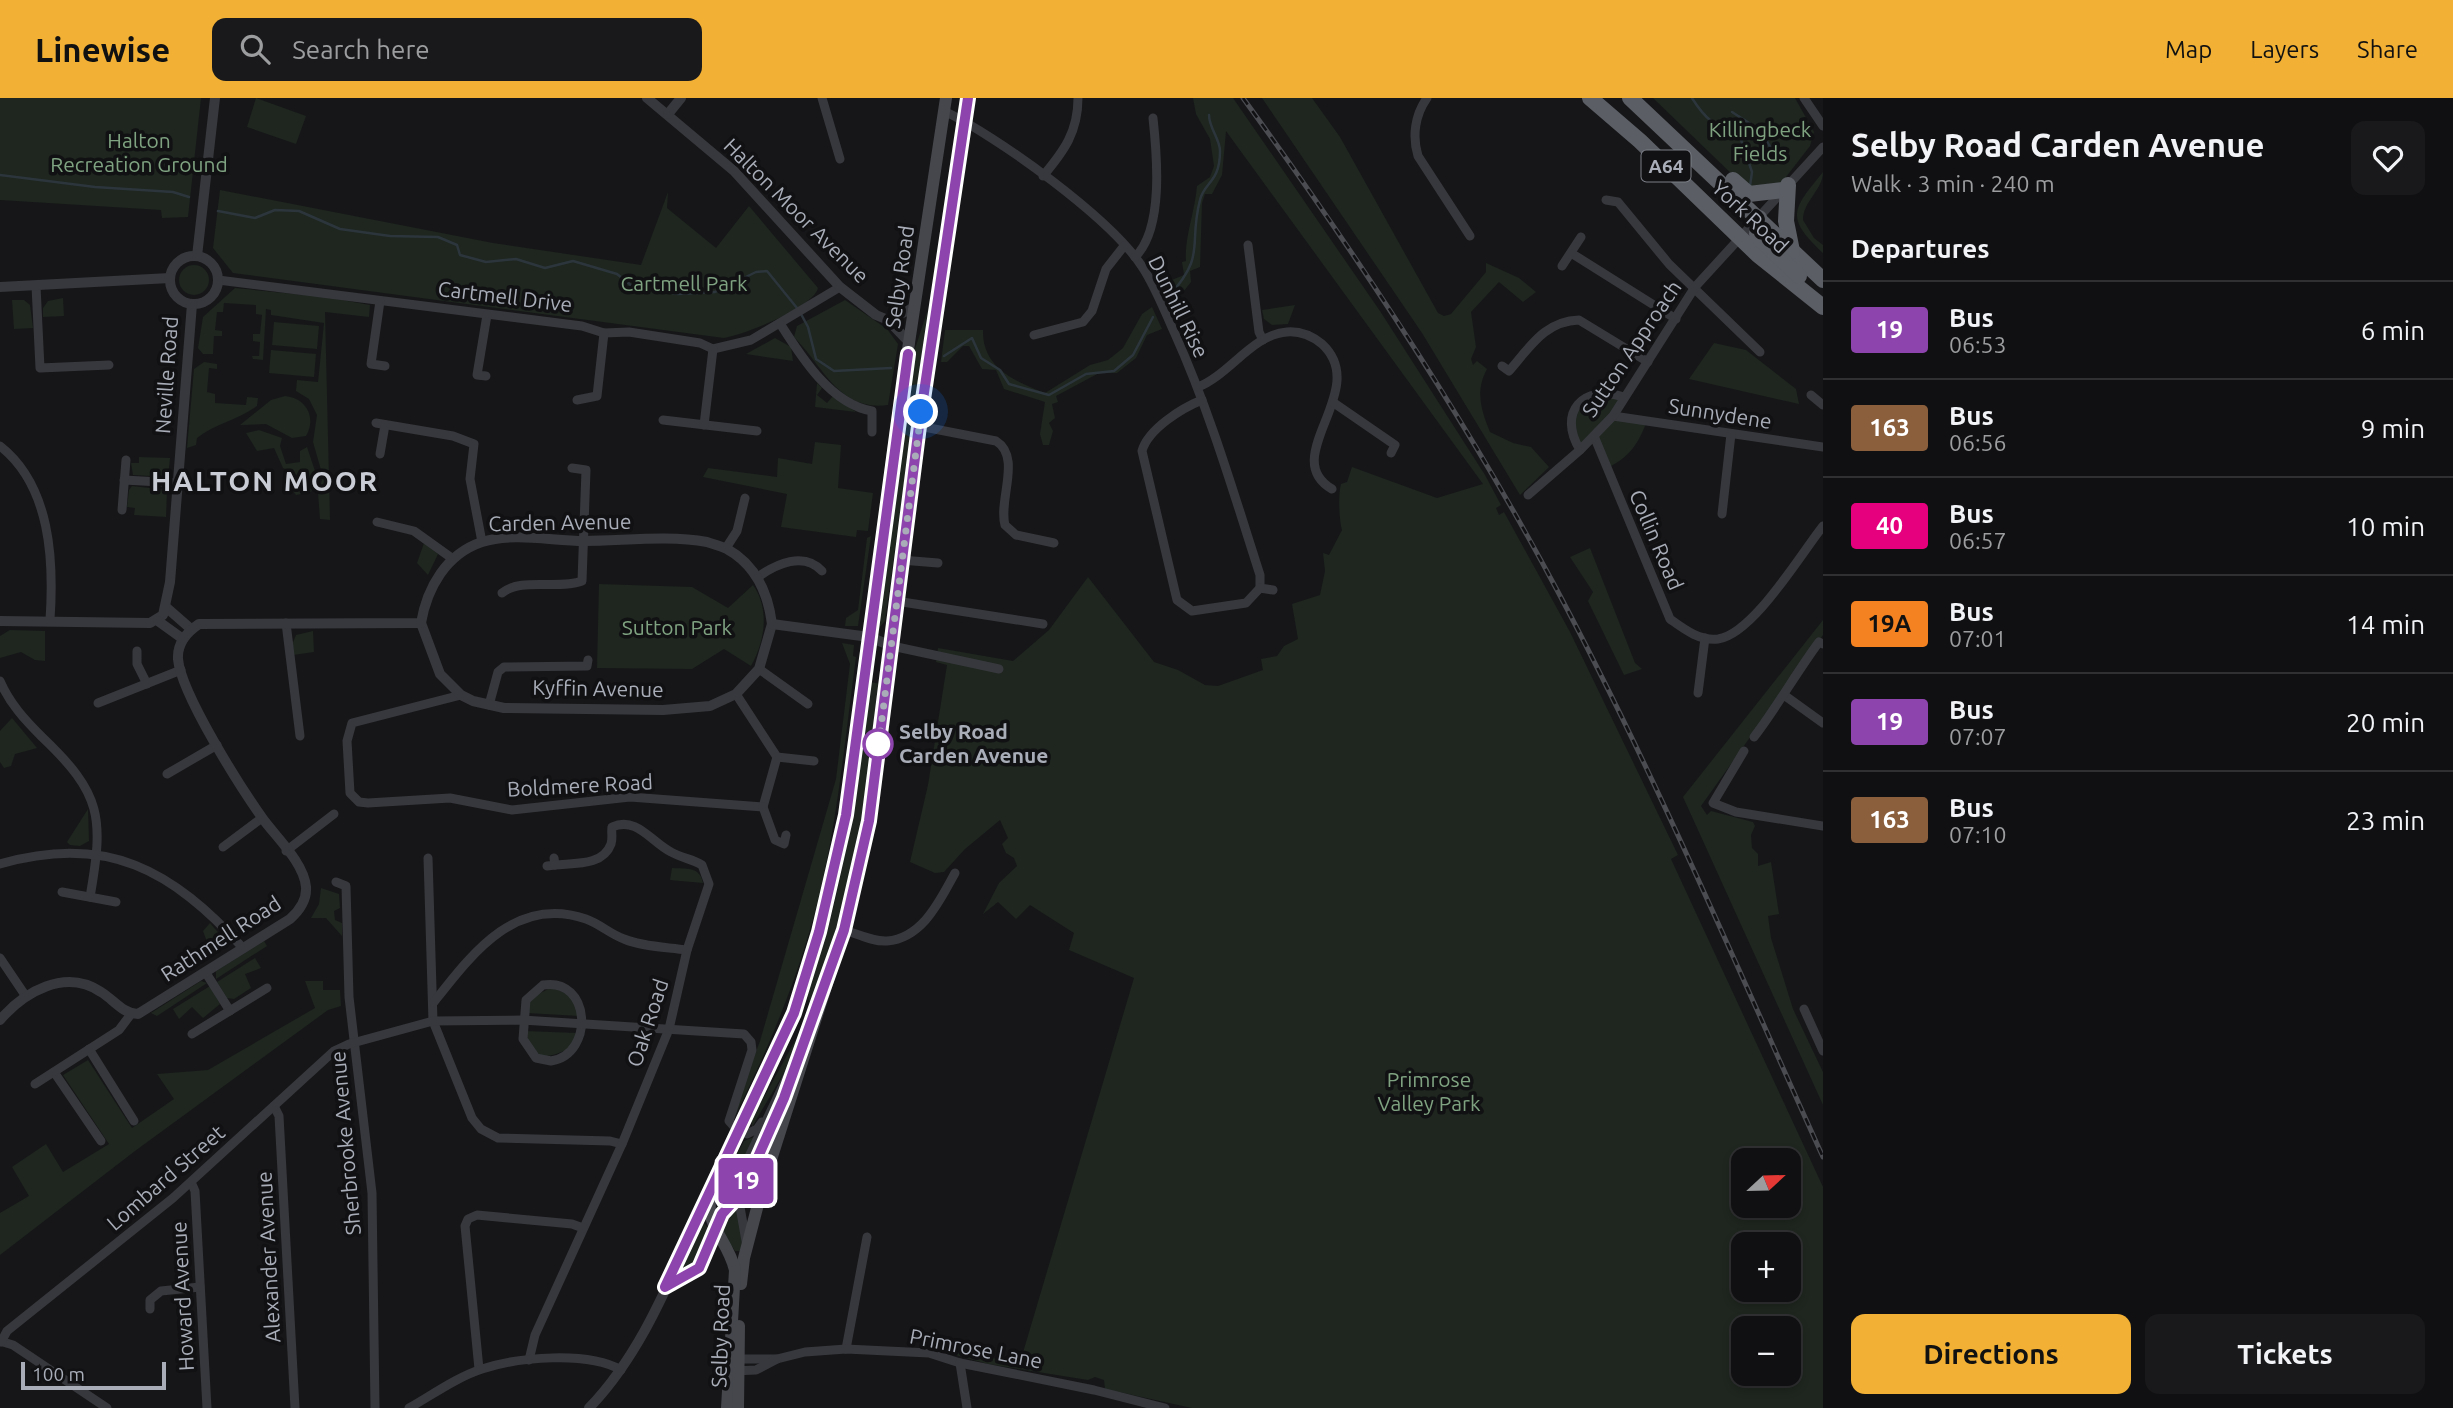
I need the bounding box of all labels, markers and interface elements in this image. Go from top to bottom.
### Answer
search box [212,18,702,81]
icon: search [236,30,274,68]
text: Linewise [35,31,170,68]
text: Search here [292,35,430,64]
text: Map [2165,36,2212,63]
text: Layers [2250,36,2319,63]
text: Share [2357,36,2418,63]
park label: Killingbeck Fields [1709,117,1812,165]
button: heart [2351,121,2425,195]
text: Selby Road Carden Avenue [1851,126,2265,163]
park label: Halton Recreation Ground [50,128,228,176]
street label: Halton Moor Avenue [719,133,874,288]
road number: A64 [1642,150,1690,181]
text: Walk · 3 min · 240 m [1851,171,2055,196]
street label: York Road [1708,175,1794,258]
street label: Selby Road [880,224,918,330]
text: Departures [1851,234,1989,263]
street label: Dunhill Rise [1144,252,1214,362]
park label: Cartmell Park [620,271,748,295]
street label: Cartmell Drive [437,276,574,316]
street label: Sutton Approach [1577,276,1686,421]
text: Bus [1949,303,1994,332]
street label: Neville Road [150,315,182,434]
text: 19 [1876,316,1903,343]
text: 6 min [2361,316,2425,345]
text: 06:53 [1949,332,2007,357]
street label: Sunnydene [1667,393,1774,433]
your location [903,394,938,429]
text: Bus [1949,401,1994,430]
text: 163 [1869,414,1910,441]
text: 9 min [2361,414,2425,443]
text: 06:56 [1949,430,2007,455]
district label: HALTON MOOR [151,465,379,496]
street label: Collin Road [1625,486,1689,593]
text: Bus [1949,499,1994,528]
street label: Carden Avenue [488,509,632,535]
text: 40 [1876,512,1903,539]
text: 10 min [2346,512,2425,541]
text: 06:57 [1949,528,2007,553]
text: Bus [1949,597,1994,626]
text: 19A [1868,610,1911,637]
text: 14 min [2346,610,2425,639]
park label: Sutton Park [622,615,733,639]
text: 07:01 [1949,626,2007,651]
street label: Kyffin Avenue [532,675,664,701]
text: Bus [1949,695,1994,724]
text: 19 [1876,708,1903,735]
text: 20 min [2346,708,2425,737]
place label: Selby Road Carden Avenue [899,719,1048,767]
text: 07:07 [1949,724,2007,749]
marker: Selby Road Carden Avenue [863,729,893,759]
street label: Boldmere Road [506,769,653,801]
text: Bus [1949,793,1994,822]
text: 163 [1869,806,1910,833]
text: 23 min [2346,806,2425,835]
text: 07:10 [1949,822,2007,847]
street label: Rathmell Road [156,891,285,986]
street label: Oak Road [622,976,673,1070]
street label: Sherbrooke Avenue [325,1050,365,1236]
park label: Primrose Valley Park [1377,1067,1481,1115]
street label: Lombard Street [102,1120,229,1235]
north arrow [1731,1148,1801,1218]
map controls [1731,1148,1801,1386]
line badge: 19 [714,1158,778,1204]
text: 19 [732,1167,760,1194]
street label: Alexander Avenue [252,1171,284,1343]
street label: Howard Avenue [166,1221,198,1371]
button: + [1731,1232,1801,1302]
street label: Selby Road [706,1284,734,1388]
button: Directions [1851,1314,2131,1394]
button: Tickets [2145,1314,2425,1394]
button: − [1731,1316,1801,1386]
street label: Primrose Lane [908,1323,1045,1373]
scale bar [21,1359,166,1391]
text: 100 m [32,1363,85,1385]

